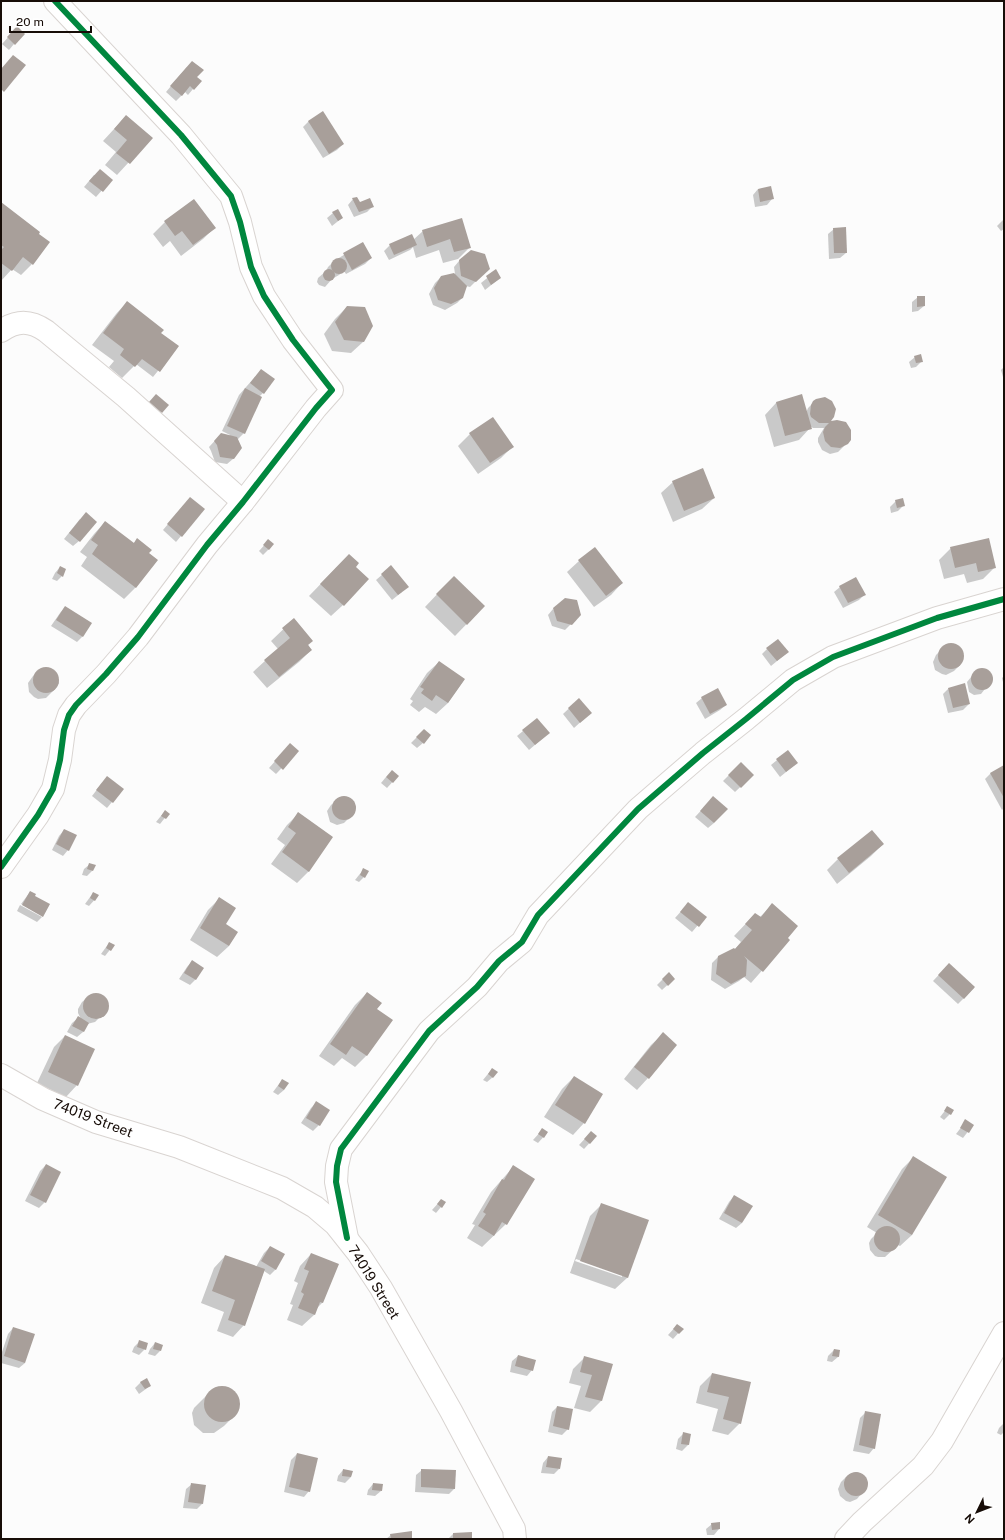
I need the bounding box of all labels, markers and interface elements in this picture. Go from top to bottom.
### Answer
scale bar [10,8,91,34]
text: 20 m [16,15,44,29]
street label: 74019 Street [51,1095,135,1141]
street label: 74019 Street [345,1242,403,1322]
north arrow [957,1492,997,1532]
text: N [962,1512,977,1526]

